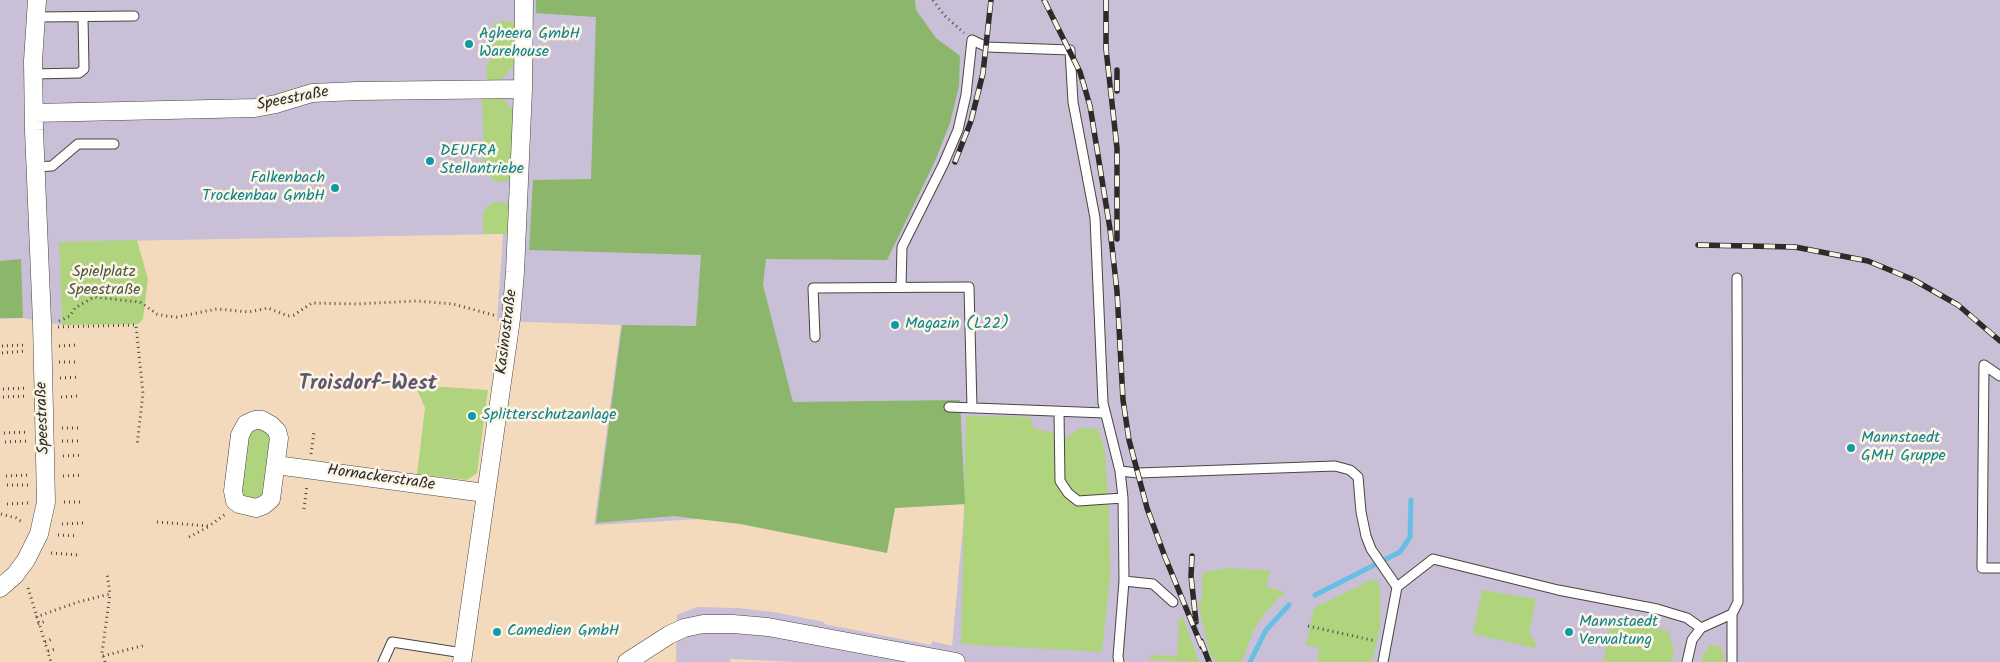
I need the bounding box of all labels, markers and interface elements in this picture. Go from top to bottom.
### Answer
place label: Agheera GmbH Warehouse [479,25,580,63]
marker: Agheera GmbH Warehouse [463,38,475,50]
street label: Speestraße [255,84,331,116]
place label: DEUFRA Stellantriebe [440,142,524,180]
marker: DEUFRA Stellantriebe [424,155,436,167]
place label: Falkenbach Trockenbau GmbH [202,169,325,207]
marker: Falkenbach Trockenbau GmbH [329,182,341,194]
park label: Spielplatz Speestraße [68,263,140,301]
street label: Kasinostraße [493,288,523,376]
place label: Magazin (L22) [905,315,1009,335]
marker: Magazin (L22) [889,319,901,331]
district label: Troisdorf-West [299,372,437,398]
street label: Speestraße [33,381,55,455]
place label: Splitterschutzanlage [482,406,616,426]
marker: Splitterschutzanlage [466,410,478,422]
place label: Mannstaedt GMH Gruppe [1861,429,1946,467]
marker: Mannstaedt GMH Gruppe [1845,442,1857,454]
street label: Hornackerstraße [326,462,436,496]
place label: Mannstaedt Verwaltung [1579,613,1658,651]
place label: Camedien GmbH [507,622,620,642]
marker: Camedien GmbH [491,626,503,638]
marker: Mannstaedt Verwaltung [1563,626,1575,638]

